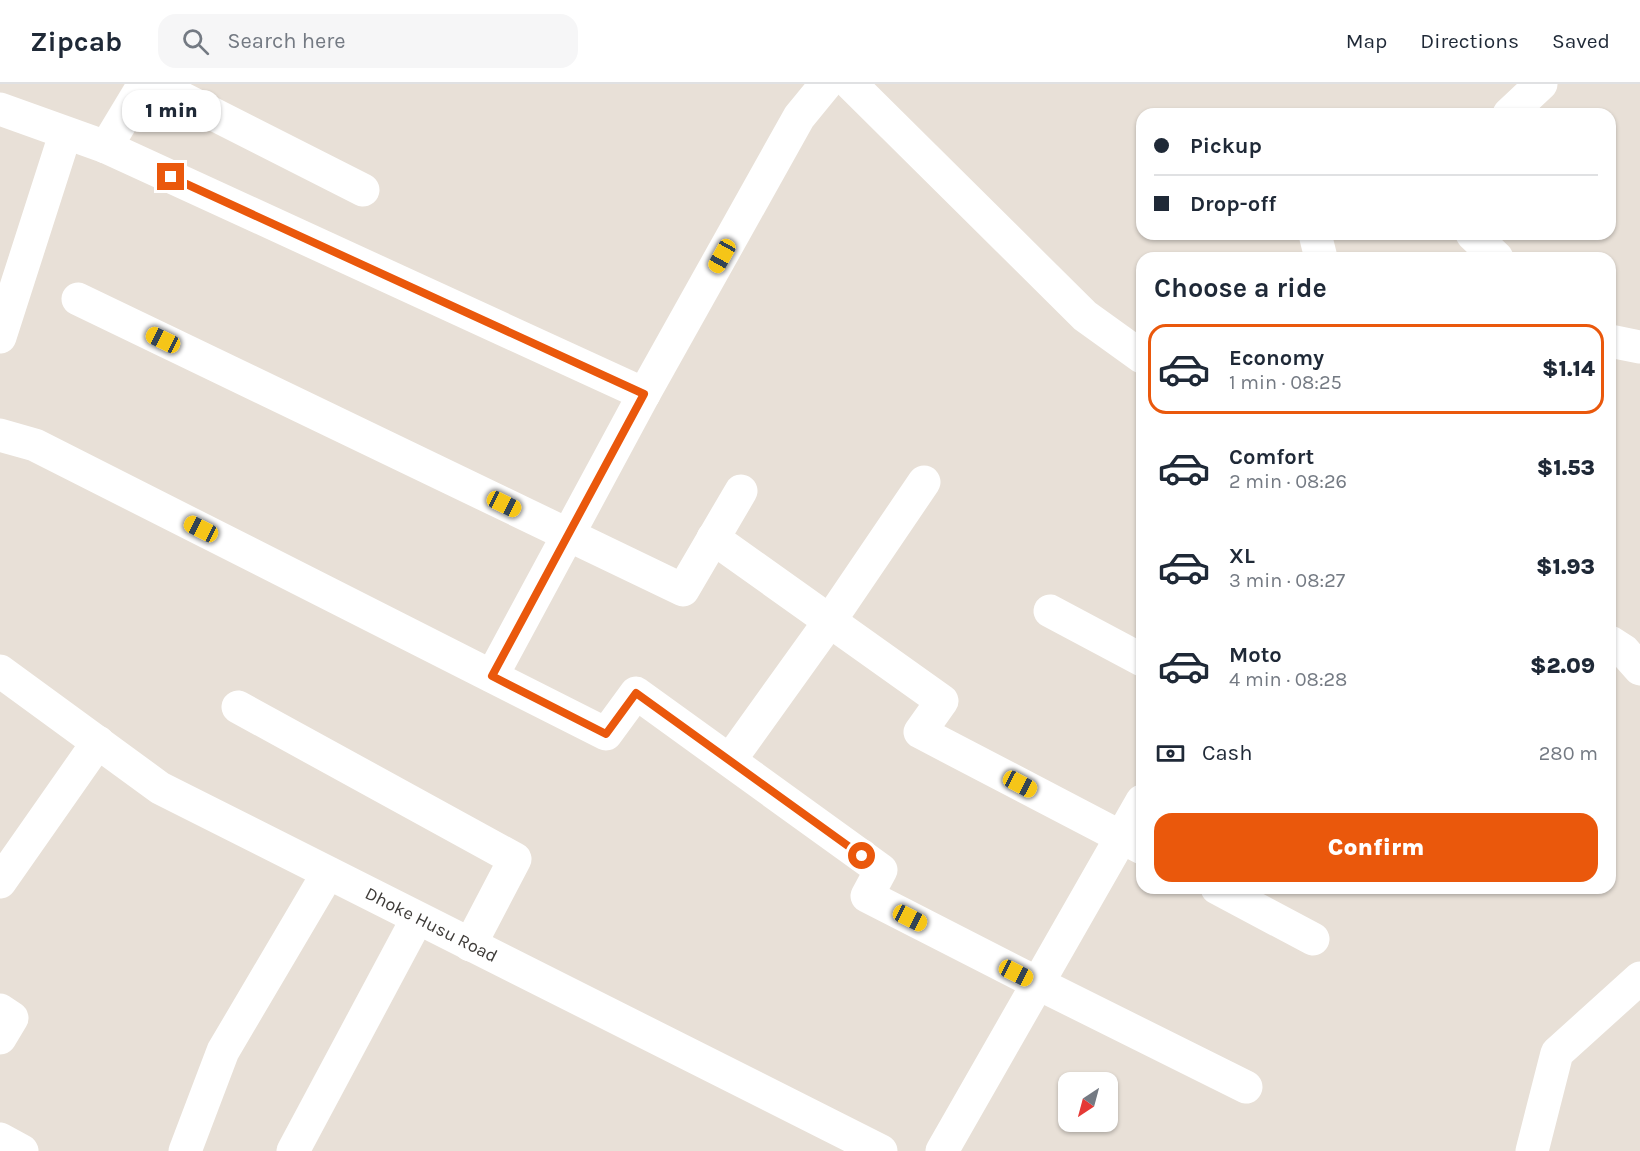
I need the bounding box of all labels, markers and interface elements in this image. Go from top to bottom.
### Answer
search box [158,14,578,68]
text: Zipcab [30,25,122,58]
icon: search [179,25,212,58]
text: Search here [227,28,346,54]
text: Map [1346,29,1387,53]
text: Directions [1420,29,1519,53]
text: Saved [1552,29,1610,53]
callout: 1 min [122,90,220,132]
text: 1 min [145,99,198,122]
text: Pickup [1190,133,1262,159]
route end [157,163,184,190]
text: Drop-off [1190,191,1276,217]
car [705,236,739,276]
text: Choose a ride [1154,272,1327,304]
car [143,324,183,356]
icon: car [1157,342,1211,396]
text: Economy [1229,345,1324,371]
text: $1.14 [1542,356,1595,382]
text: 1 min · 08:25 [1229,371,1342,394]
icon: car [1157,441,1211,495]
text: Comfort [1229,444,1314,470]
text: $1.53 [1537,455,1595,481]
text: 2 min · 08:26 [1229,470,1347,493]
car [484,488,524,520]
car [181,513,221,545]
icon: car [1157,540,1211,594]
text: XL [1229,543,1255,569]
text: $1.93 [1536,554,1595,580]
text: 3 min · 08:27 [1229,569,1345,592]
icon: car [1157,639,1211,693]
text: Moto [1229,642,1282,668]
text: $2.09 [1530,653,1595,679]
text: 4 min · 08:28 [1229,668,1347,691]
icon: cash [1154,737,1187,770]
text: Cash [1202,740,1252,766]
text: 280 m [1539,742,1598,765]
car [1000,768,1040,800]
button: Confirm [1154,813,1598,882]
route start [848,842,875,869]
street label: Dhoke Husu Road [361,882,501,967]
car [890,902,930,934]
car [996,957,1036,989]
north arrow [1058,1072,1118,1132]
map controls [1058,1072,1118,1132]

